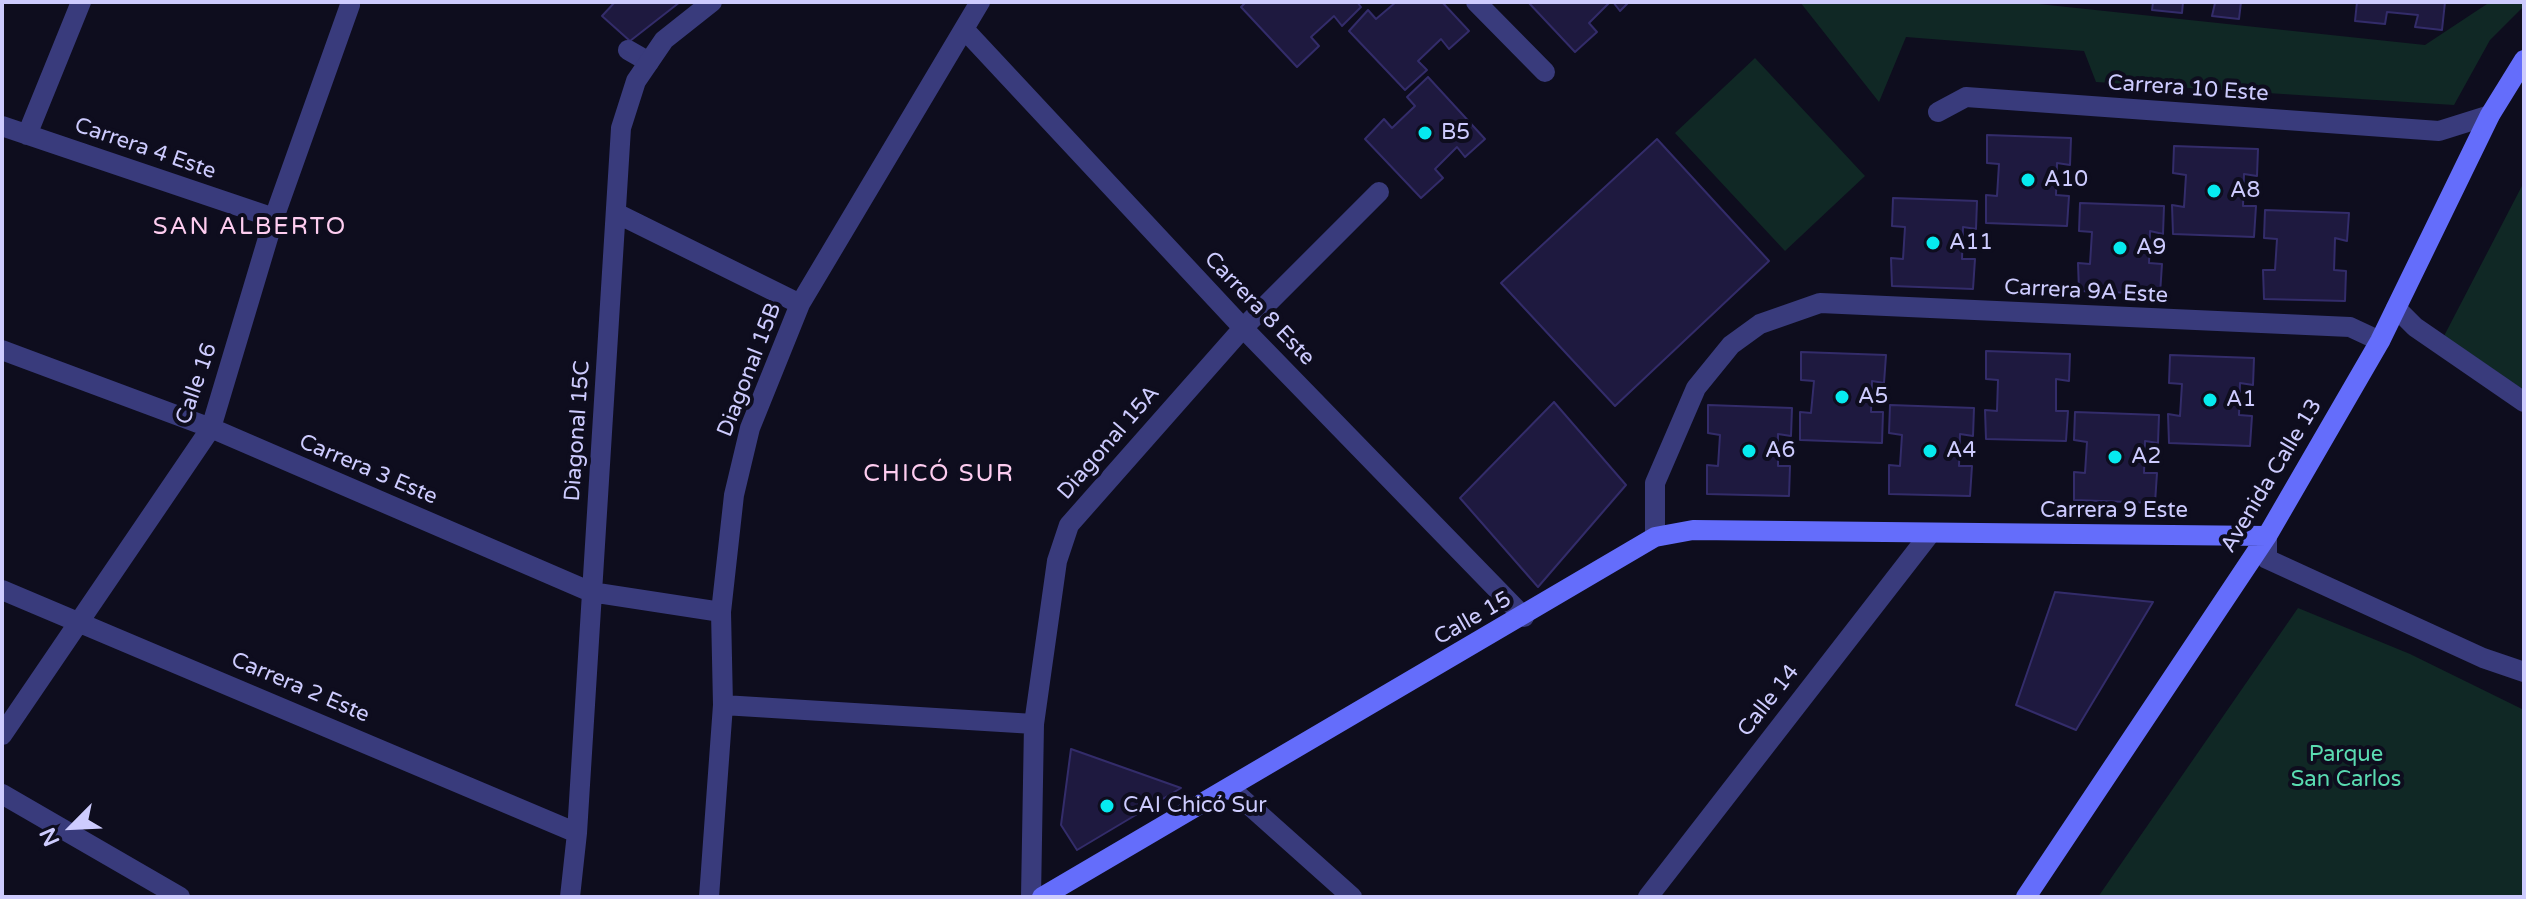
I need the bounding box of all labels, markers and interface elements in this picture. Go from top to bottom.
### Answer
street label: Carrera 10 Este [2106,70,2270,108]
street label: Carrera 4 Este [71,112,219,186]
place label: B5 [1441,120,1470,146]
marker: B5 [1416,124,1434,142]
place label: A10 [2044,167,2088,193]
marker: A10 [2019,171,2037,189]
place label: A8 [2230,178,2260,204]
marker: A8 [2205,182,2223,200]
district label: SAN ALBERTO [153,214,347,242]
place label: A11 [1949,230,1993,256]
marker: A11 [1924,234,1942,252]
place label: A9 [2136,235,2166,261]
marker: A9 [2111,239,2129,257]
street label: Carrera 8 Este [1198,247,1320,371]
street label: Carrera 9A Este [2003,275,2169,309]
street label: Diagonal 15B [712,299,788,441]
street label: Calle 16 [171,340,223,428]
street label: Diagonal 15C [560,360,596,502]
street label: Diagonal 15A [1052,381,1166,505]
place label: A5 [1858,384,1888,410]
place label: A1 [2226,387,2256,413]
marker: A5 [1833,388,1851,406]
marker: A1 [2201,391,2219,409]
street label: Avenida Calle 13 [2216,394,2328,558]
street label: Carrera 3 Este [295,429,441,511]
place label: A6 [1765,438,1795,464]
place label: A4 [1946,438,1976,464]
marker: A6 [1740,442,1758,460]
marker: A4 [1921,442,1939,460]
place label: A2 [2131,444,2161,470]
marker: A2 [2106,448,2124,466]
district label: CHICÓ SUR [863,461,1015,489]
street label: Carrera 9 Este [2040,498,2188,524]
street label: Calle 15 [1430,586,1516,652]
street label: Carrera 2 Este [227,647,373,729]
street label: Calle 14 [1733,660,1805,742]
park label: Parque San Carlos [2291,742,2401,794]
north arrow [32,787,112,867]
place label: CAI Chicó Sur [1123,793,1267,819]
marker: CAI Chicó Sur [1098,797,1116,815]
text: N [35,823,66,850]

